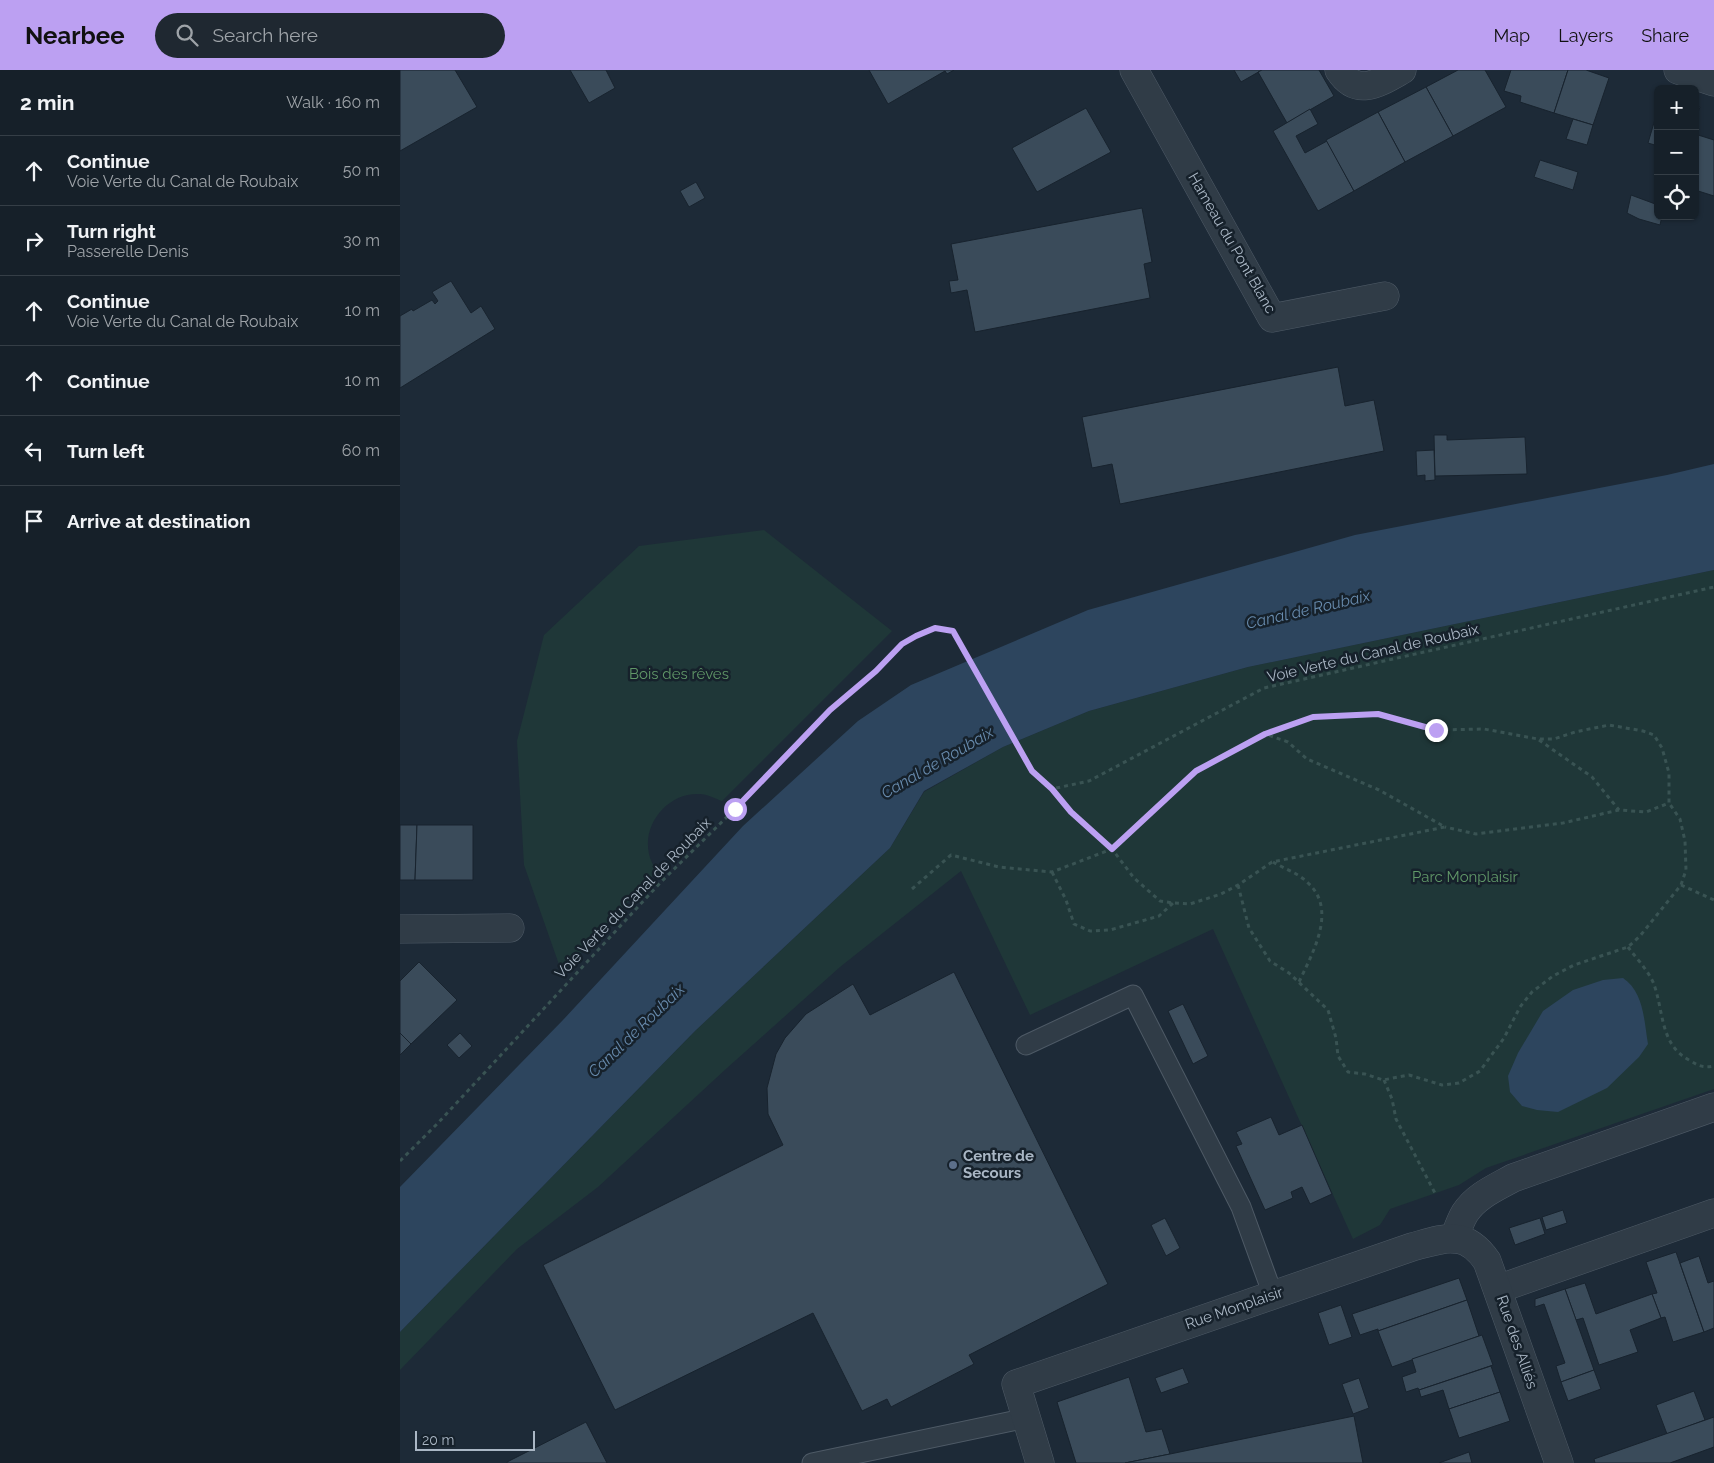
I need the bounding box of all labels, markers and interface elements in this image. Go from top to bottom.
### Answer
search box [155,13,505,58]
text: Nearbee [25,21,125,50]
icon: search [173,21,201,49]
text: Search here [213,24,318,46]
text: Map [1494,25,1530,46]
text: Layers [1558,25,1613,46]
text: Share [1641,25,1689,46]
map controls [1654,85,1699,220]
button: + [1654,85,1699,130]
text: 2 min [20,90,74,115]
text: Walk · 160 m [286,93,380,112]
button: − [1654,130,1699,175]
text: Continue [67,150,150,172]
icon: ahead [20,157,48,185]
text: 50 m [343,161,380,180]
street label: Hameau du Pont Blanc [1184,169,1280,317]
text: Voie Verte du Canal de Roubaix [67,172,298,191]
button: locate [1654,175,1699,220]
text: Turn right [67,220,156,242]
icon: right [20,227,48,255]
text: 30 m [343,231,380,250]
text: Passerelle Denis [67,242,189,261]
text: Continue [67,290,150,312]
icon: ahead [20,297,48,325]
text: 10 m [345,301,380,320]
text: Voie Verte du Canal de Roubaix [67,312,298,331]
icon: ahead [20,367,48,395]
text: Continue [67,370,150,392]
text: 10 m [345,371,380,390]
icon: left [20,437,48,465]
text: Turn left [67,440,144,462]
text: 60 m [342,441,380,460]
icon: arrive [20,507,48,535]
text: Arrive at destination [67,510,251,532]
water label: Canal de Roubaix [1244,586,1373,633]
street label: Voie Verte du Canal de Roubaix [1265,620,1481,686]
park label: Bois des rêves [629,665,729,683]
route end [1425,719,1448,742]
water label: Canal de Roubaix [878,722,998,802]
route start [724,798,747,821]
street label: Voie Verte du Canal de Roubaix [551,813,715,982]
park label: Parc Monplaisir [1412,868,1519,886]
water label: Canal de Roubaix [584,979,689,1081]
place label: Centre de Secours [963,1147,1034,1182]
marker: Centre de Secours [947,1159,959,1171]
street label: Rue Monplaisir [1183,1283,1286,1333]
street label: Rue des Alliés [1493,1293,1541,1391]
scale bar [415,1428,535,1451]
text: 20 m [422,1432,454,1448]

